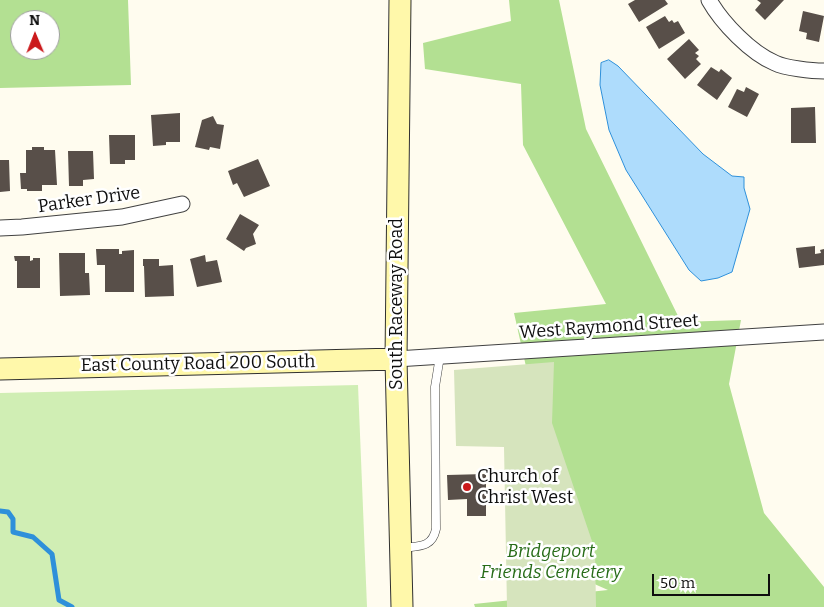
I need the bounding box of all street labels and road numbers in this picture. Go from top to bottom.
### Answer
street label: Parker Drive [36,182,142,218]
street label: South Raceway Road [386,218,408,390]
street label: West Raymond Street [518,310,700,344]
street label: East County Road 200 South [80,351,316,377]

